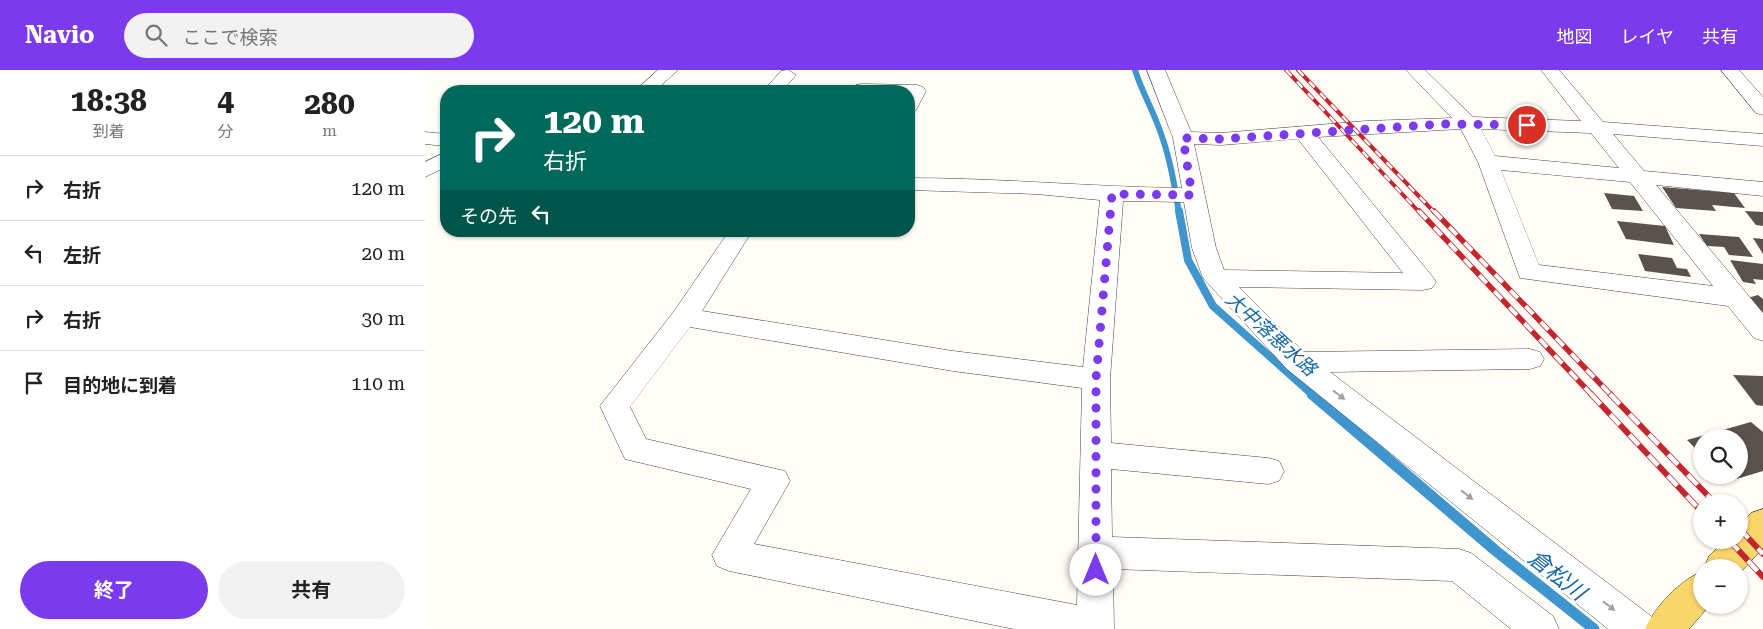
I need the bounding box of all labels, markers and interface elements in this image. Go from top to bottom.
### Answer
search box [124,13,474,58]
text: Navio [25,21,94,49]
icon: search [142,21,170,49]
text: ここで検索 [182,26,277,49]
text: 地図 [1557,26,1593,47]
text: レイヤ [1621,26,1674,47]
text: 共有 [1702,26,1738,47]
text: 18:38 [70,83,147,118]
text: 4 [217,83,234,118]
text: 280 [304,86,355,121]
text: 120 m [543,101,644,142]
pin [1506,104,1548,146]
icon: right [460,105,525,170]
icon: arrive [1513,111,1541,139]
text: m [322,121,337,140]
text: 到着 [93,122,125,141]
text: 分 [218,122,234,141]
text: 右折 [543,149,587,174]
icon: right [20,174,48,202]
text: 120 m [351,177,405,200]
text: 右折 [63,179,101,202]
icon: left [527,200,555,228]
text: その先 [460,205,517,228]
icon: left [20,239,48,267]
text: 20 m [362,242,405,265]
text: 左折 [63,244,101,267]
water label: 大中落悪水路 [1221,287,1323,382]
icon: right [20,304,48,332]
text: 30 m [362,307,405,330]
text: 右折 [63,309,101,332]
icon: arrive [20,369,48,397]
text: 110 m [351,372,405,395]
text: 目的地に到着 [63,374,177,397]
one-way arrow [1332,390,1345,401]
map controls [1693,429,1748,614]
button: search [1693,429,1748,484]
one-way arrow [1460,490,1473,501]
button: + [1693,494,1748,549]
position arrow [1069,543,1121,595]
water label: 倉松川 [1523,545,1592,606]
button: − [1693,559,1748,614]
button: 終了 [20,561,208,619]
button: 共有 [218,561,405,619]
one-way arrow [1602,601,1615,612]

